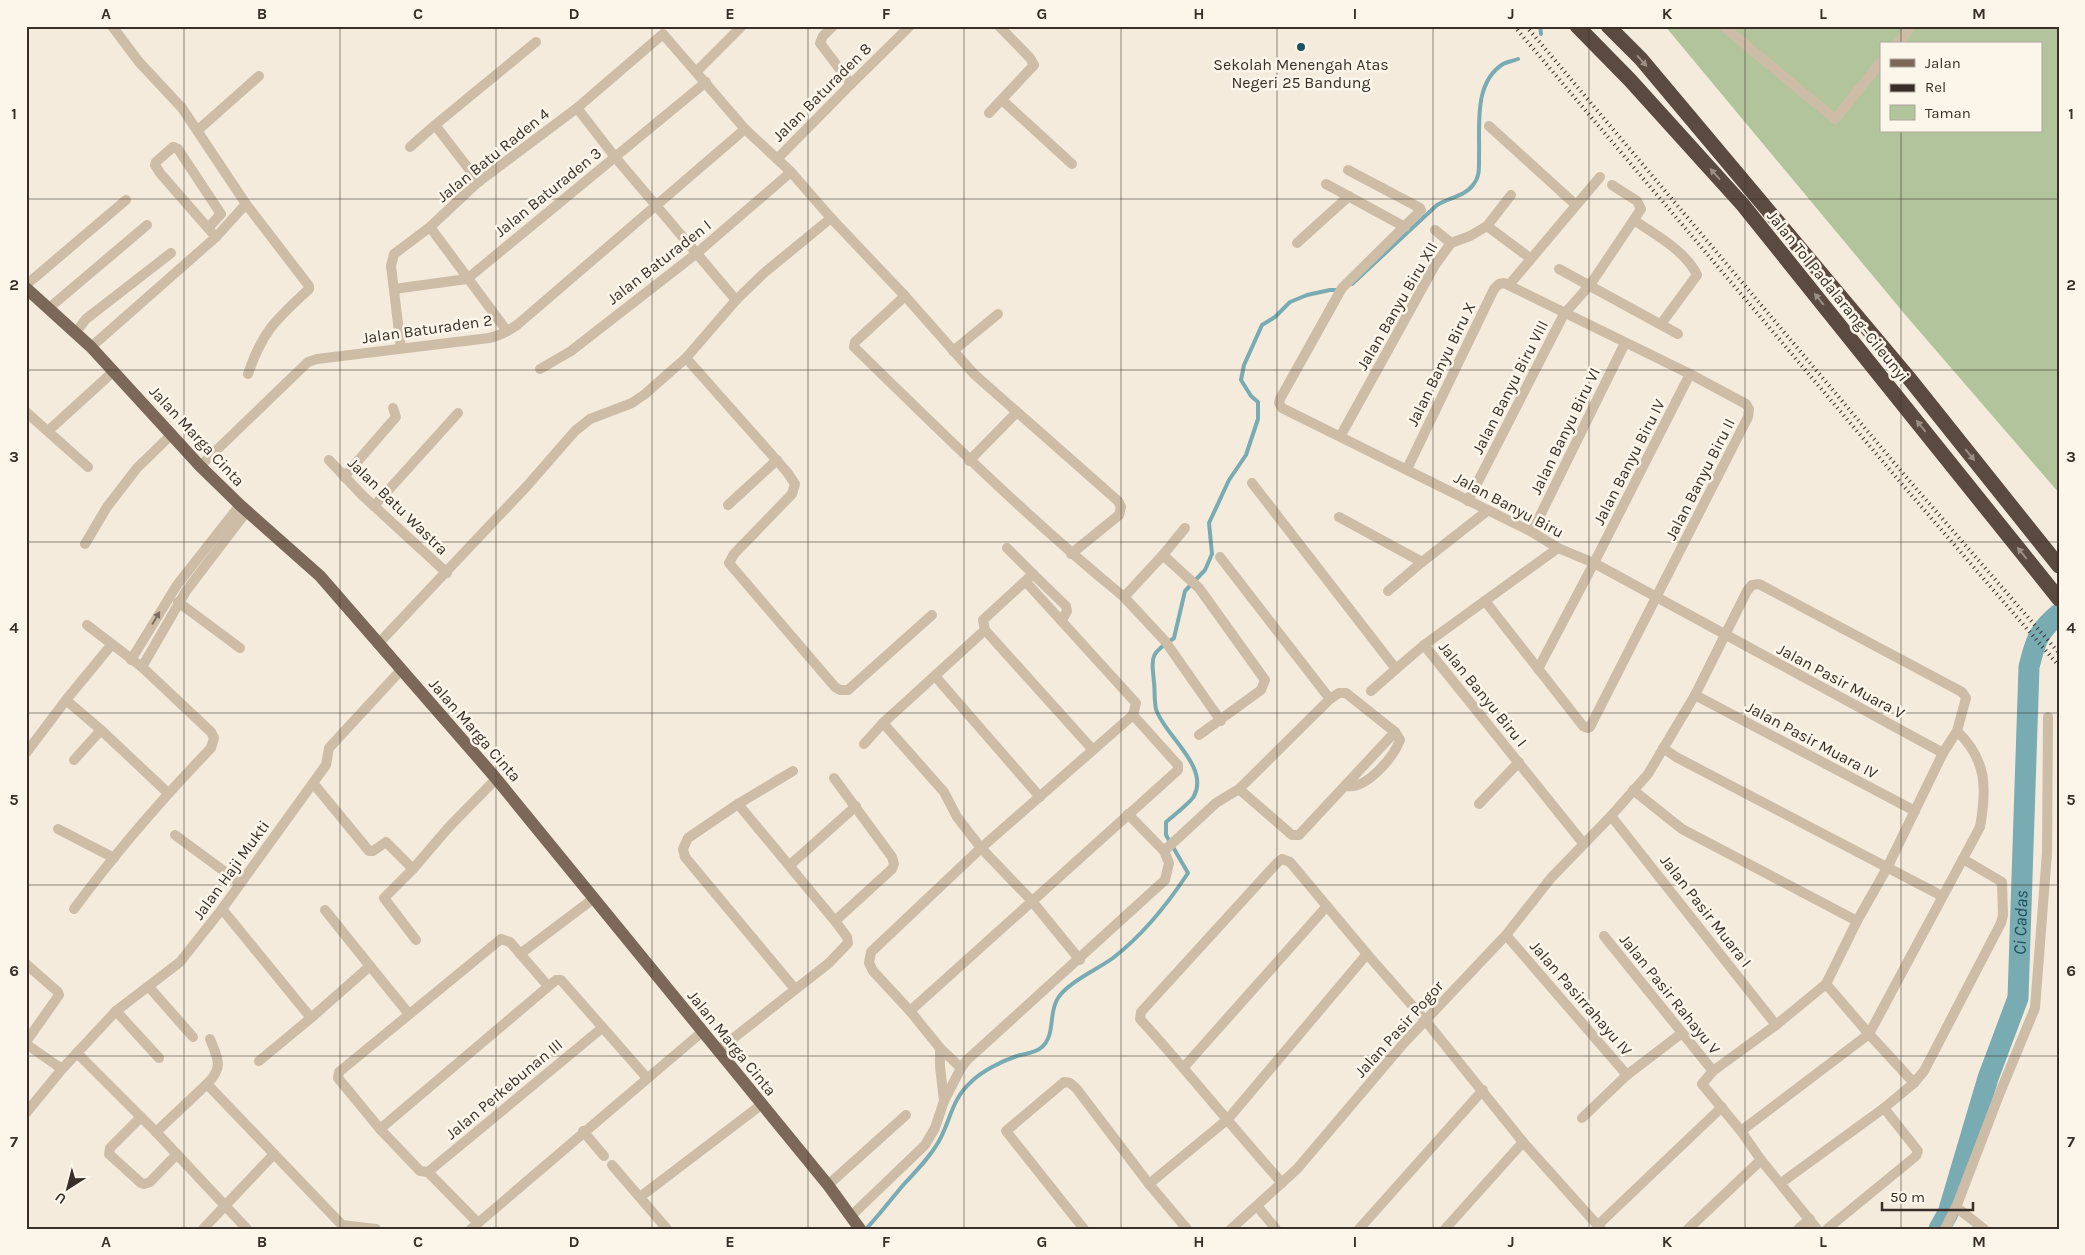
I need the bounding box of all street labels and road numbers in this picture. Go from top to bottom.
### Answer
street label: Jalan Baturaden 8 [769,39,875,145]
street label: Jalan Batu Raden 4 [433,104,553,206]
street label: Jalan Baturaden 3 [491,143,605,241]
street label: Jalan Tol Padalarang–Cileunyi [1763,207,1913,385]
street label: Jalan Baturaden I [603,216,715,308]
street label: Jalan Banyu Biru XII [1353,239,1441,373]
street label: Jalan Banyu Biru X [1403,299,1479,429]
street label: Jalan Baturaden 2 [361,310,493,348]
street label: Jalan Banyu Biru VIII [1468,317,1552,457]
street label: Jalan Banyu Biru VI [1526,364,1604,498]
street label: Jalan Marga Cinta [146,382,248,490]
street label: Jalan Banyu Biru IV [1589,396,1669,528]
street label: Jalan Banyu Biru II [1661,415,1739,543]
street label: Jalan Batu Wastra [344,453,452,559]
street label: Jalan Banyu Biru [1451,468,1567,542]
street label: Jalan Banyu Biru I [1435,638,1531,750]
street label: Jalan Pasir Muara V [1774,639,1908,723]
street label: Jalan Marga Cinta [425,674,525,786]
street label: Jalan Pasir Muara IV [1743,697,1881,783]
street label: Jalan Haji Mukti [189,817,273,923]
street label: Jalan Pasir Muara I [1656,851,1756,971]
street label: Jalan Pasir Rahayu V [1616,930,1724,1058]
street label: Jalan Pasirrahayu IV [1526,937,1636,1059]
street label: Jalan Pasir Pogor [1351,977,1448,1081]
street label: Jalan Marga Cinta [684,986,780,1100]
street label: Jalan Perkebunan III [442,1035,566,1143]

